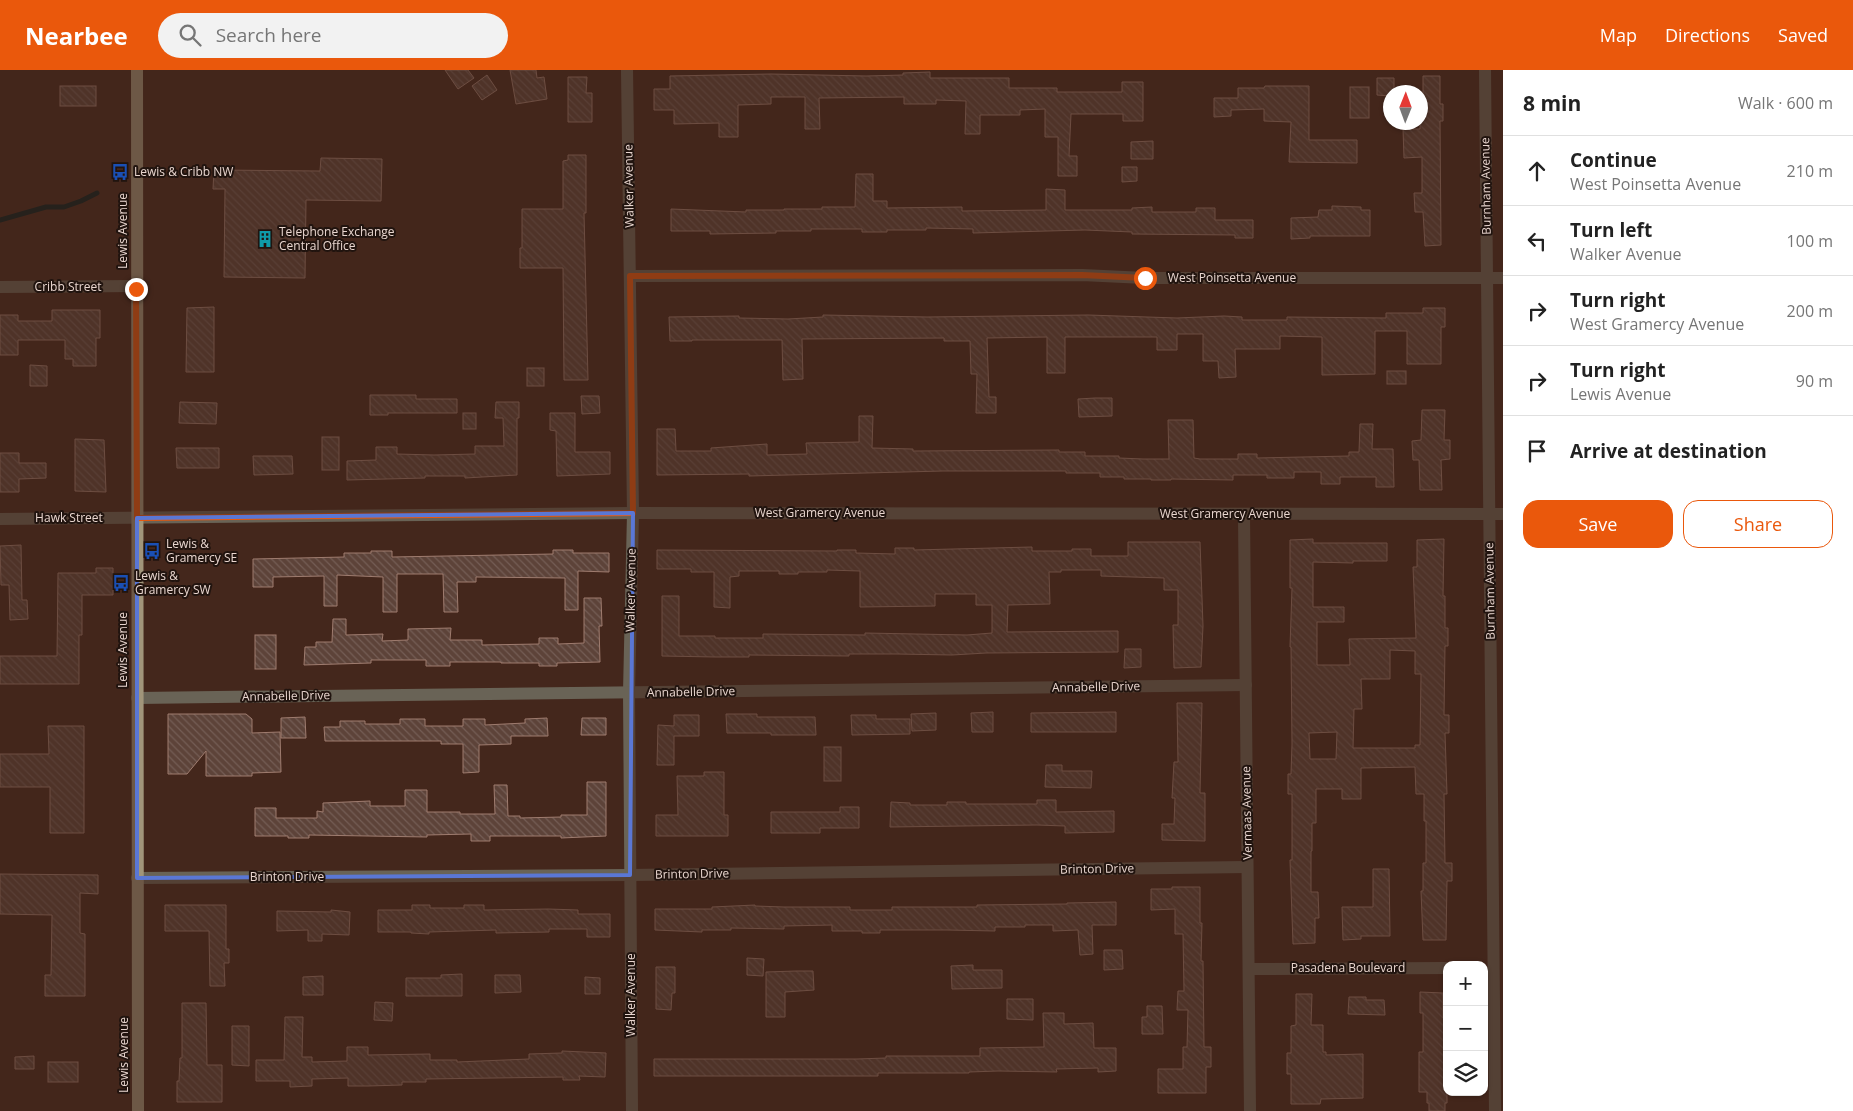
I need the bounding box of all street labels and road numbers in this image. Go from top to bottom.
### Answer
street label: Burnham Avenue [1476,137,1495,235]
street label: Walker Avenue [619,144,638,228]
street label: Lewis Avenue [114,193,131,269]
street label: West Poinsetta Avenue [1168,269,1296,286]
street label: Cribb Street [35,278,101,295]
street label: West Gramercy Avenue [755,504,886,521]
street label: West Gramercy Avenue [1160,505,1291,522]
street label: Hawk Street [35,509,103,526]
street label: Burnham Avenue [1480,542,1499,640]
street label: Walker Avenue [621,548,640,632]
street label: Lewis Avenue [114,612,131,688]
street label: Annabelle Drive [1052,677,1141,696]
street label: Annabelle Drive [647,682,736,701]
street label: Annabelle Drive [242,686,331,705]
street label: Vermaas Avenue [1237,766,1256,860]
street label: Brinton Drive [1060,859,1135,878]
street label: Brinton Drive [655,864,730,883]
street label: Brinton Drive [250,868,324,885]
street label: Walker Avenue [622,953,639,1037]
street label: Pasadena Boulevard [1291,959,1405,976]
street label: Lewis Avenue [115,1017,132,1093]

